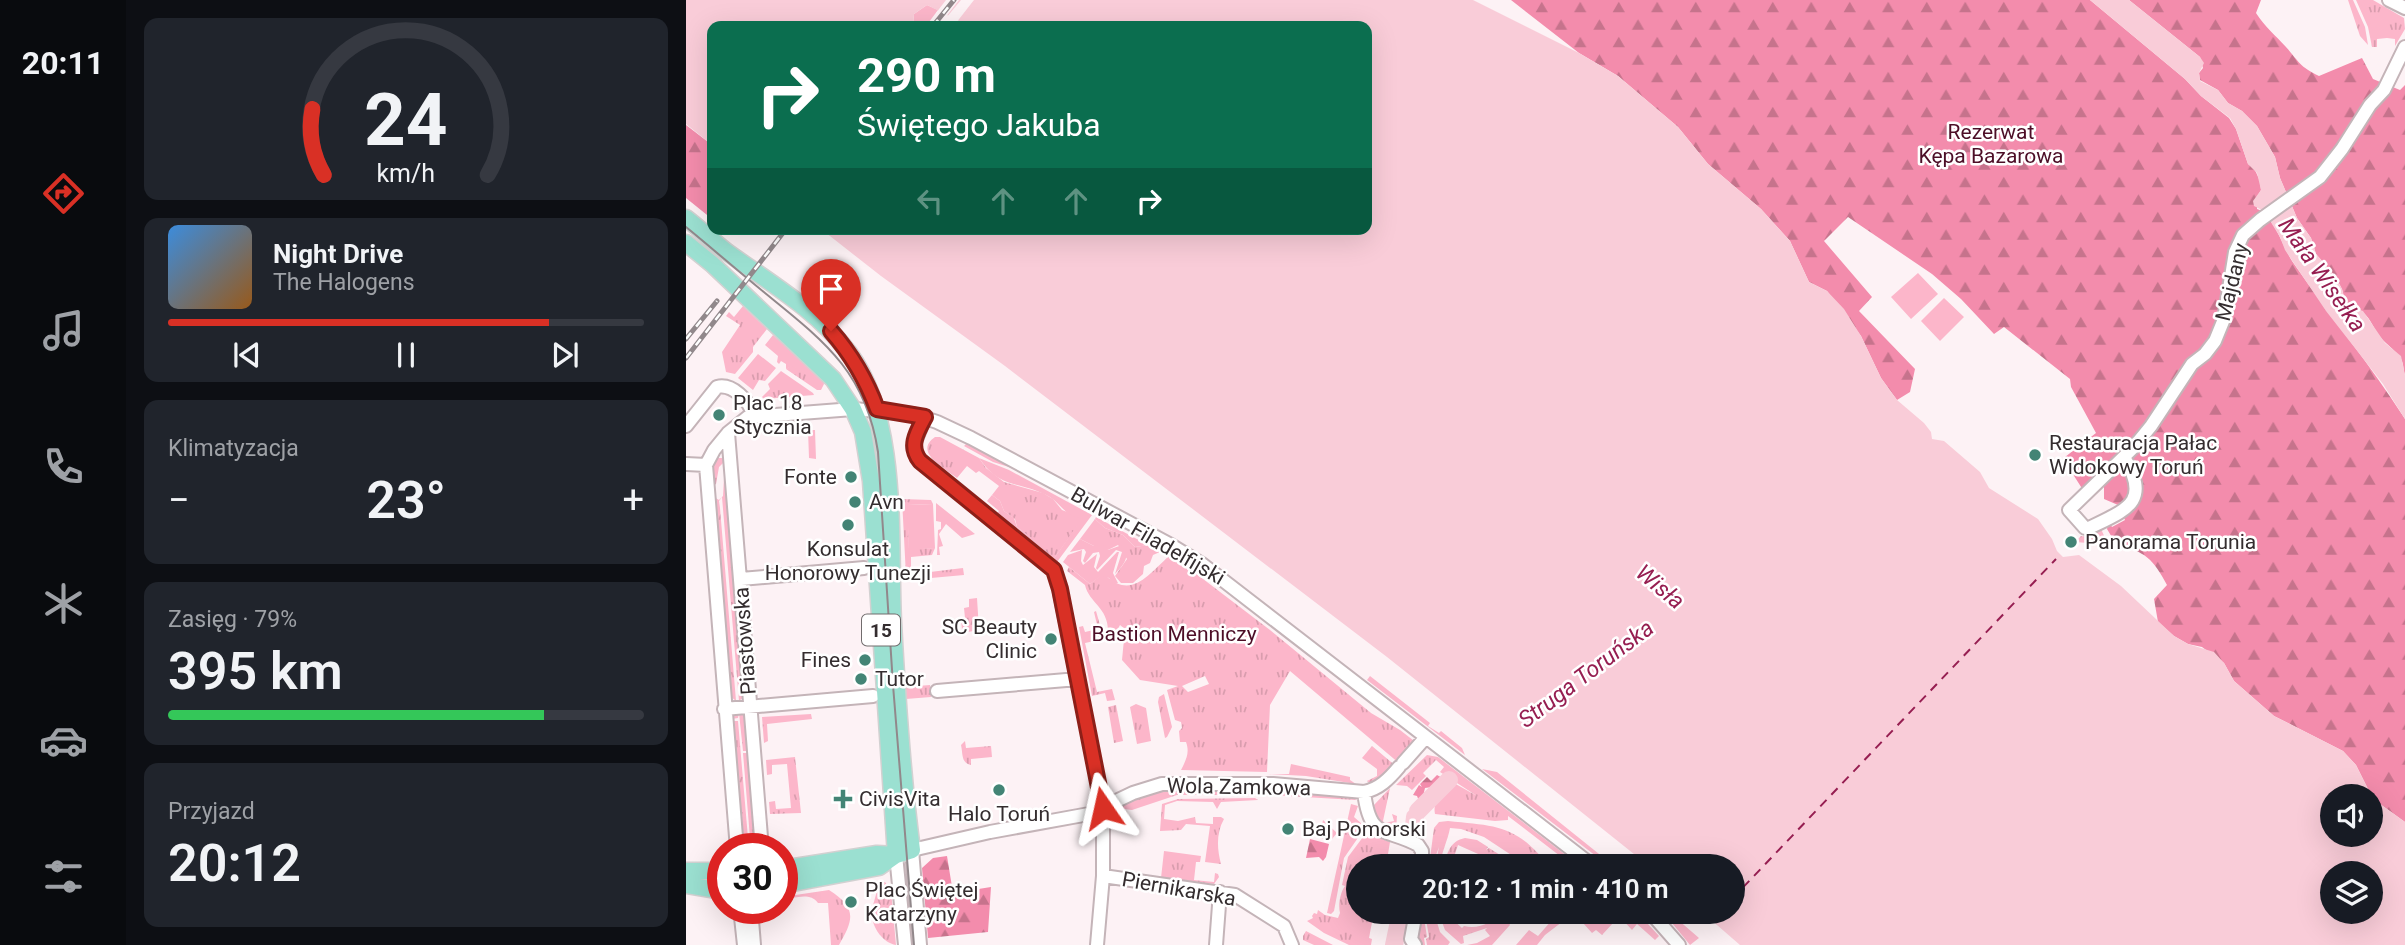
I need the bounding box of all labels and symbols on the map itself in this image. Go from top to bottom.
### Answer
park label: Rezerwat Kępa Bazarowa [1919,120,2063,168]
water label: Mała Wisełka [2273,213,2371,337]
street label: Majdany [2211,240,2253,324]
pin [801,259,861,331]
place label: Plac 18 Stycznia [733,391,812,439]
marker: Plac 18 Stycznia [711,407,727,423]
place label: Restauracja Pałac Widokowy Toruń [2049,431,2217,479]
marker: Restauracja Pałac Widokowy Toruń [2027,447,2043,463]
place label: Fonte [784,465,837,489]
marker: Fonte [843,469,859,485]
street label: Bulwar Filadelfijski [1067,482,1229,590]
place label: Avn [869,490,904,514]
marker: Avn [847,494,863,510]
marker: Konsulat Honorowy Tunezji [840,517,856,533]
place label: Panorama Torunia [2085,530,2256,554]
marker: Panorama Torunia [2063,534,2079,550]
place label: Konsulat Honorowy Tunezji [765,537,931,585]
water label: Wisła [1630,559,1690,615]
street label: Piastowska [729,586,761,696]
road number: 15 [862,614,900,646]
water label: Struga Toruńska [1513,614,1659,734]
place label: SC Beauty Clinic [942,615,1037,663]
park label: Bastion Menniczy [1091,622,1257,646]
marker: SC Beauty Clinic [1043,631,1059,647]
place label: Fines [801,648,851,672]
marker: Fines [857,652,873,668]
place label: Tutor [875,667,924,691]
marker: Tutor [853,671,869,687]
position arrow [1066,771,1140,845]
street label: Wola Zamkowa [1167,774,1311,800]
marker: Halo Toruń [991,782,1007,798]
place label: CivisVita [859,787,941,811]
marker: CivisVita [833,789,853,809]
place label: Halo Toruń [948,802,1050,826]
place label: Baj Pomorski [1302,817,1426,841]
marker: Baj Pomorski [1280,821,1296,837]
speed limit sign: 30 [707,833,798,924]
street label: Piernikarska [1120,867,1238,911]
place label: Plac Świętej Katarzyny [865,878,979,926]
marker: Plac Świętej Katarzyny [843,894,859,910]

